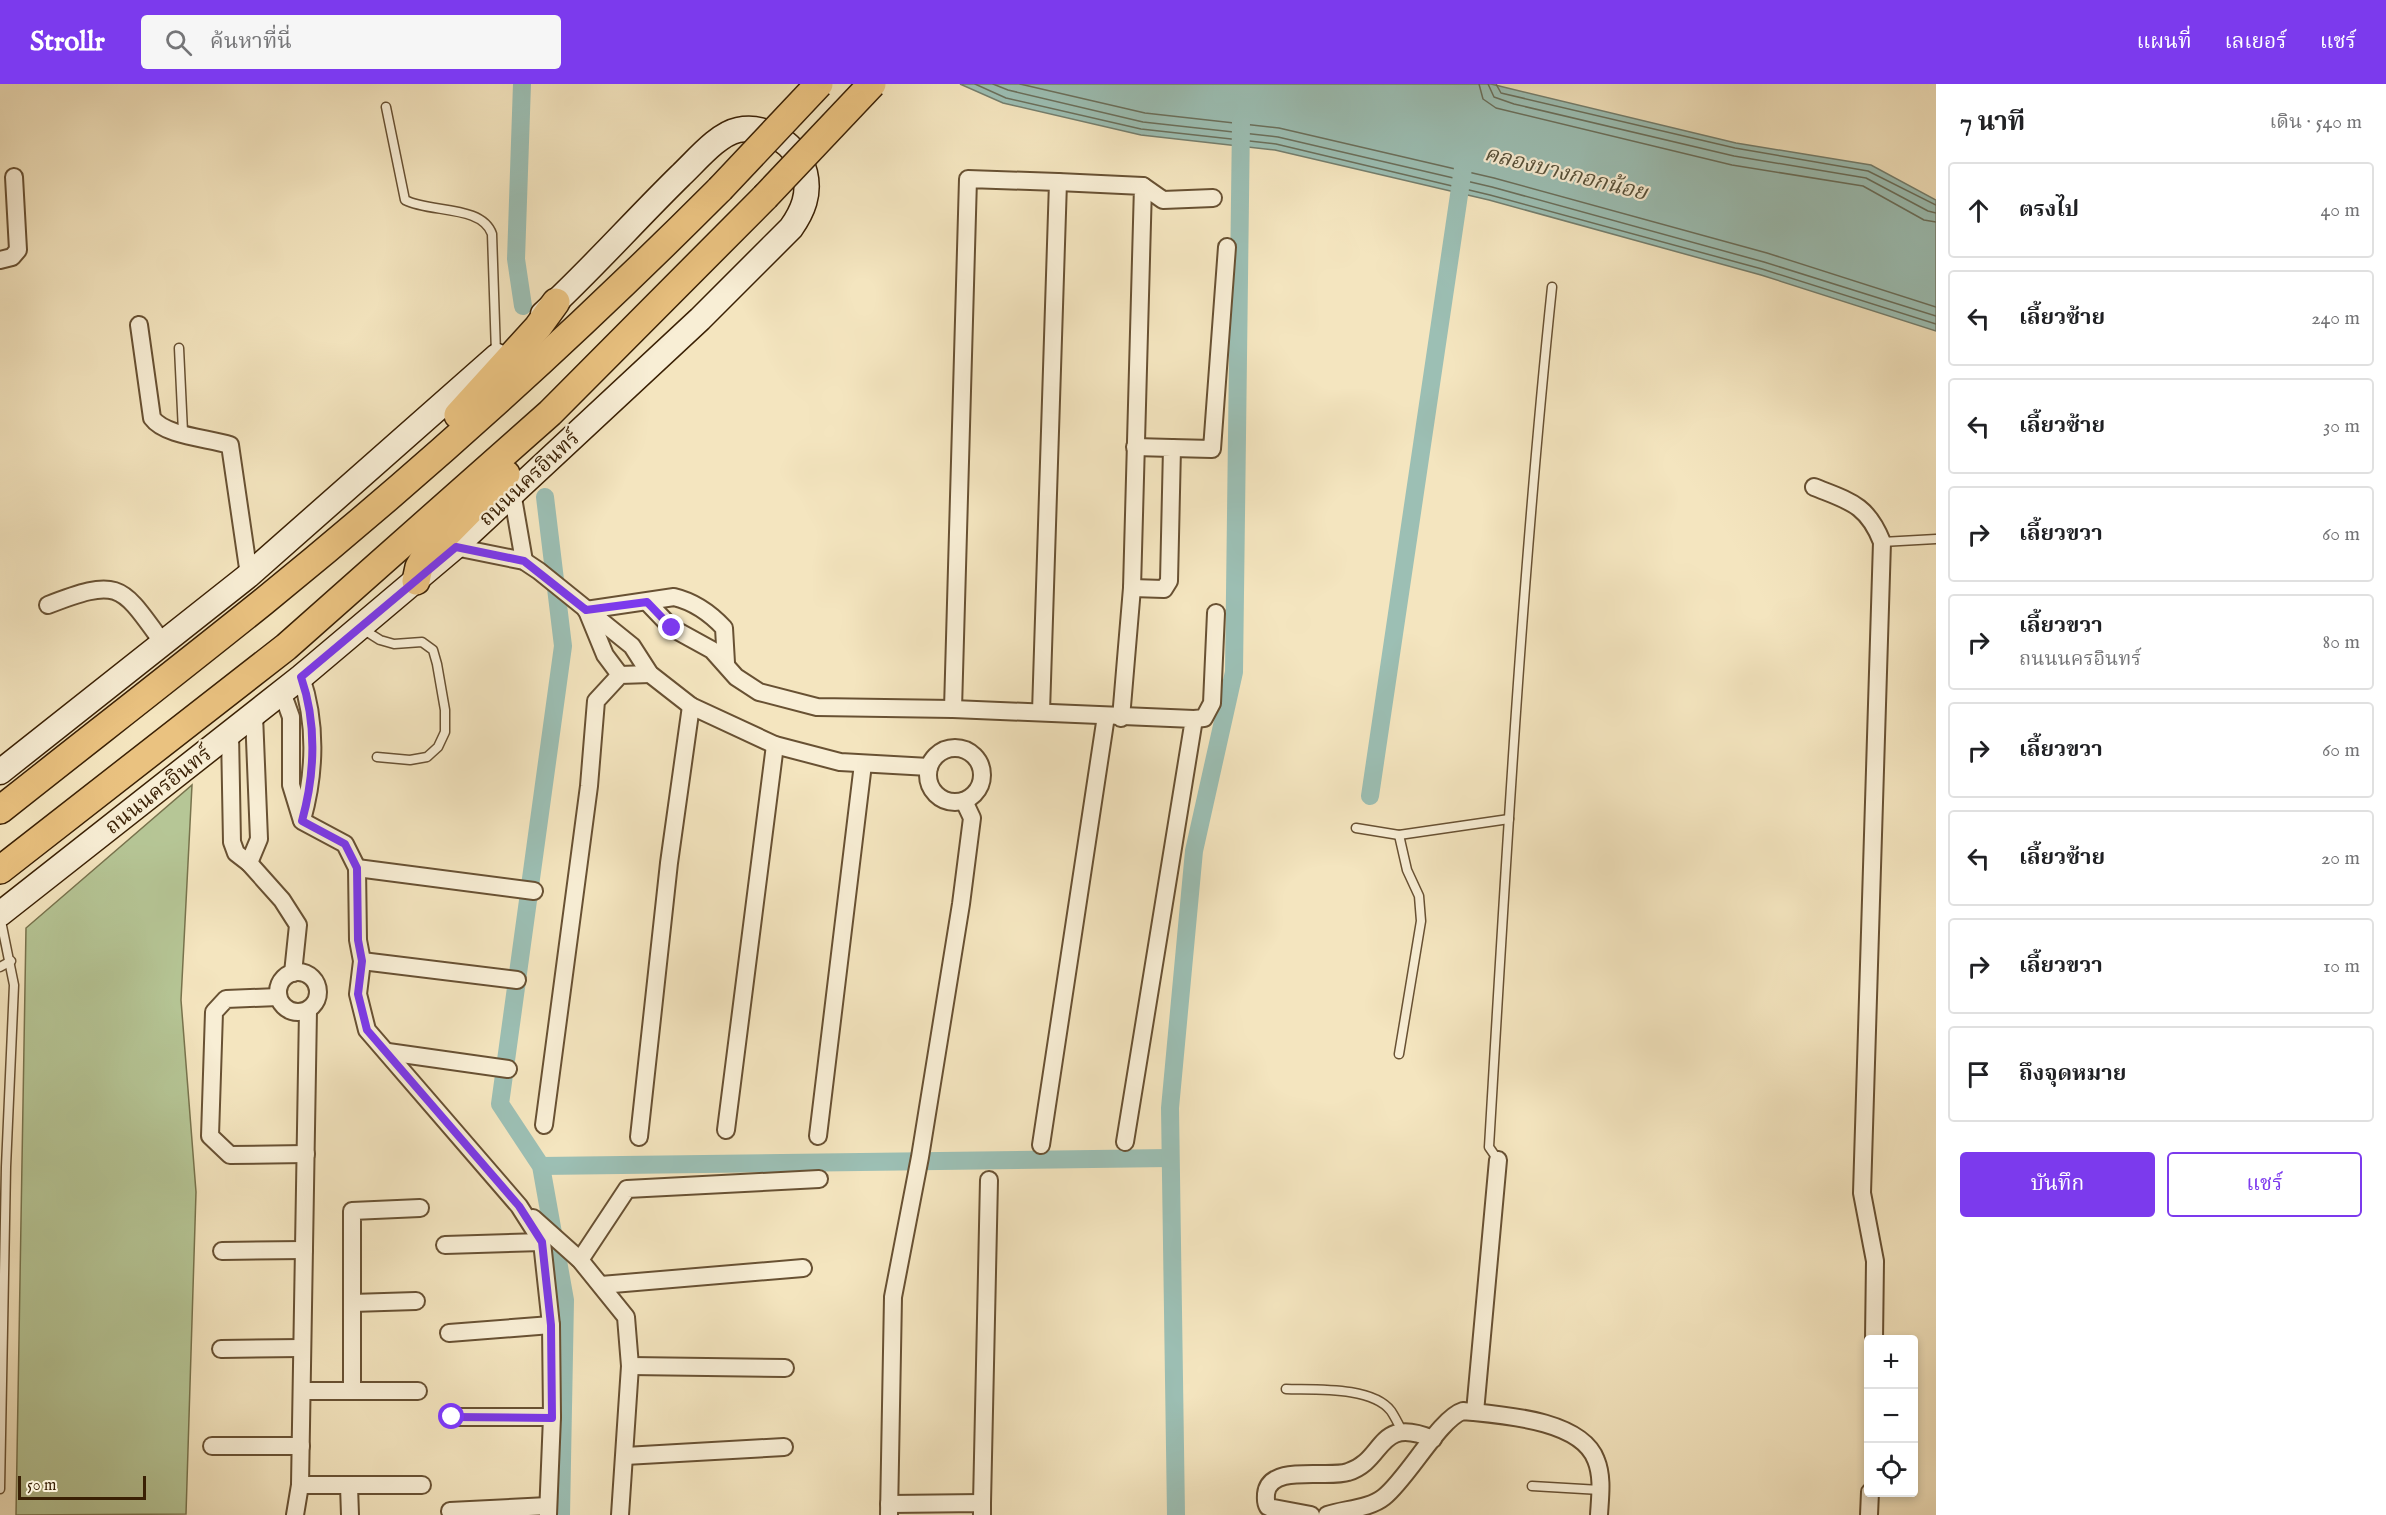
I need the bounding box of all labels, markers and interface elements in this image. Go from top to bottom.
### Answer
search box [141,15,561,69]
text: Strollr [30,25,105,60]
icon: search [162,26,195,59]
text: ค้นหาที่นี่ [210,28,292,56]
text: แผนที่ [2137,29,2192,56]
text: เลเยอร์ [2225,29,2287,56]
text: แชร์ [2320,29,2356,56]
text: 7 นาที [1960,106,2025,139]
text: เดิน · 540 m [2269,110,2362,135]
water label: คลองบางกอกน้อย [1481,140,1652,208]
icon: ahead [1962,194,1995,227]
text: ตรงไป [2019,196,2079,224]
text: 40 m [2321,198,2360,223]
icon: left [1962,302,1995,335]
text: เลี้ยวซ้าย [2019,304,2105,332]
text: 240 m [2311,306,2360,331]
icon: left [1962,410,1995,443]
text: เลี้ยวซ้าย [2019,412,2105,440]
text: 30 m [2323,414,2360,439]
street label: ถนนนครอินทร์ [473,424,587,533]
icon: right [1962,518,1995,551]
text: เลี้ยวขวา [2019,520,2103,548]
text: 60 m [2322,522,2360,547]
text: เลี้ยวขวา [2019,612,2103,640]
route end [658,614,684,640]
icon: right [1962,626,1995,659]
text: 80 m [2323,630,2360,655]
text: ถนนนครอินทร์ [2019,647,2141,672]
icon: right [1962,734,1995,767]
text: เลี้ยวขวา [2019,736,2103,764]
text: 60 m [2322,738,2360,763]
street label: ถนนนครอินทร์ [99,740,219,841]
icon: left [1962,842,1995,875]
text: เลี้ยวซ้าย [2019,844,2105,872]
text: 20 m [2321,846,2360,871]
icon: right [1962,950,1995,983]
text: เลี้ยวขวา [2019,952,2103,980]
text: 10 m [2323,954,2360,979]
icon: arrive [1962,1058,1995,1091]
text: ถึงจุดหมาย [2019,1060,2126,1088]
button: บันทึก [1960,1152,2155,1217]
button: แชร์ [2167,1152,2362,1217]
map controls [1864,1335,1918,1497]
button: + [1864,1335,1918,1389]
button: − [1864,1389,1918,1443]
route start [438,1403,464,1429]
button: locate [1864,1443,1918,1497]
scale bar [18,1473,146,1500]
text: 50 m [27,1476,56,1496]

